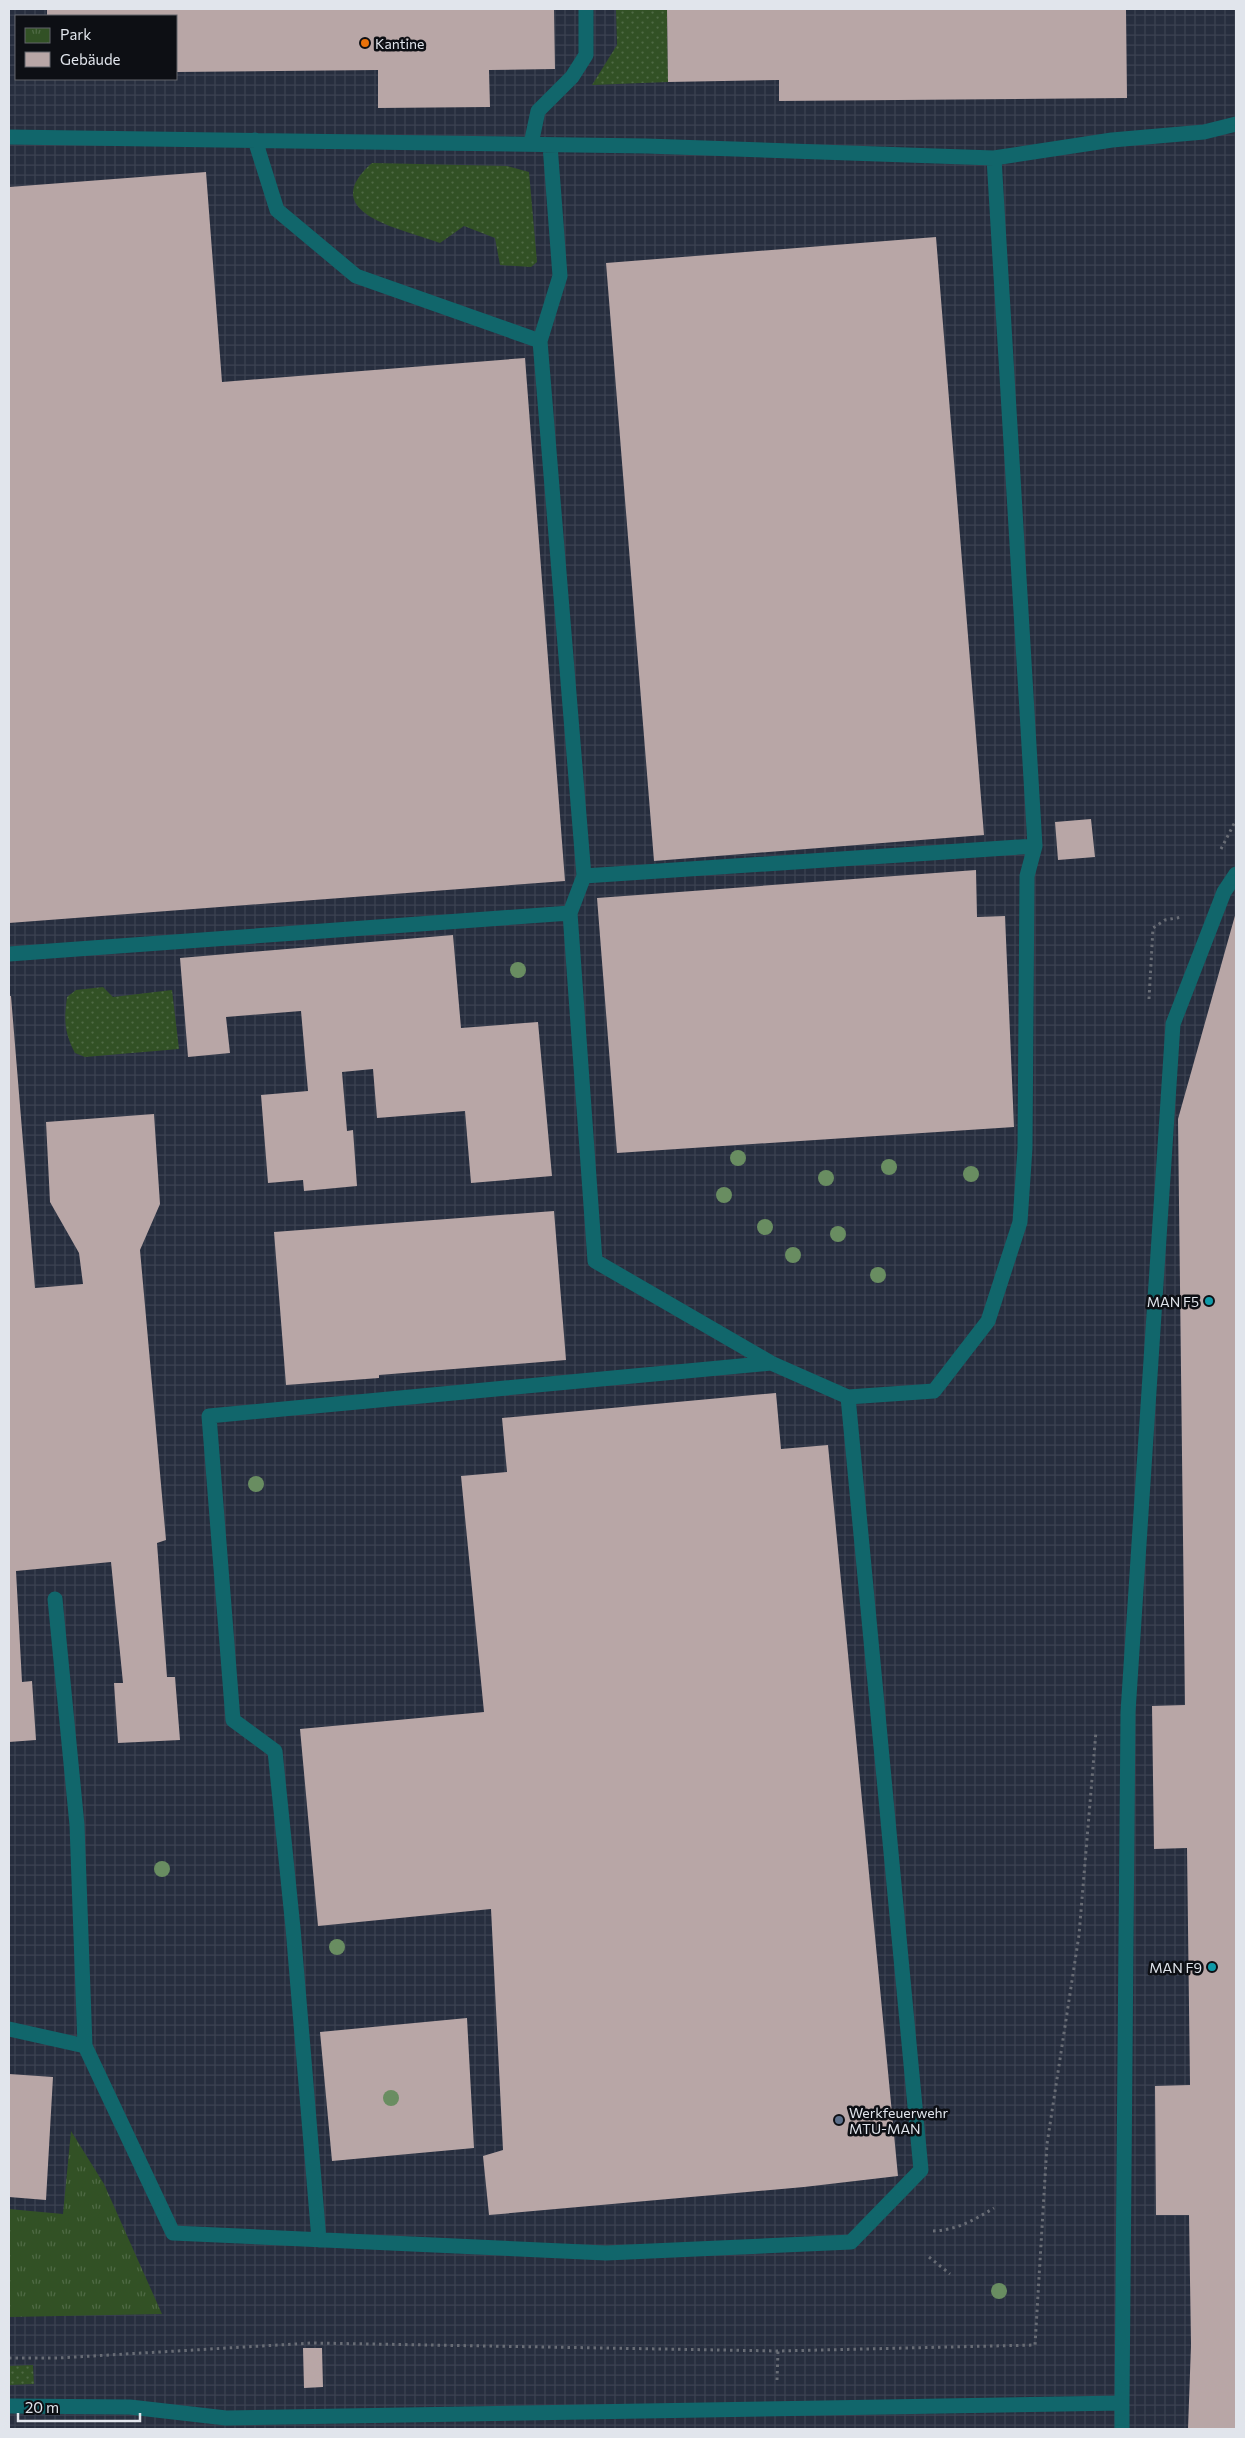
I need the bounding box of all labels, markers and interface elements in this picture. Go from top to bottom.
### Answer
legend [15,15,178,80]
text: Park [60,25,91,43]
place label: Kantine [375,35,424,52]
marker: Kantine [359,37,371,49]
text: Gebäude [60,50,121,68]
place label: MAN F5 [1147,1293,1199,1310]
marker: MAN F5 [1203,1295,1215,1307]
place label: MAN F9 [1149,1959,1202,1976]
marker: MAN F9 [1206,1961,1218,1973]
place label: Werkfeuerwehr MTU-MAN [849,2104,949,2137]
marker: Werkfeuerwehr MTU-MAN [833,2114,845,2126]
scale bar [18,2390,140,2422]
text: 20 m [25,2398,59,2416]

